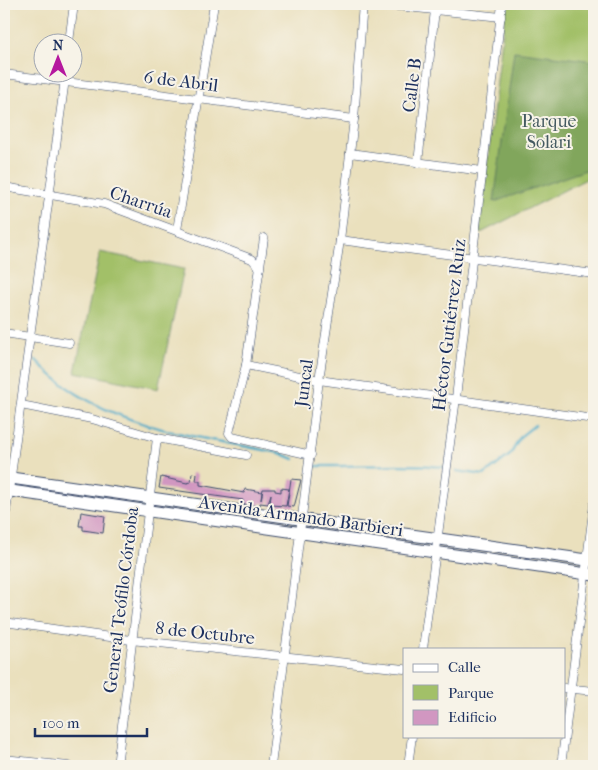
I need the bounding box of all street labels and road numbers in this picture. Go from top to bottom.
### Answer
street label: Calle B [399,57,426,114]
street label: 6 de Abril [142,66,220,96]
street label: Charrúa [107,182,175,223]
street label: Héctor Gutiérrez Ruiz [429,238,470,412]
street label: Juncal [291,358,318,410]
street label: Avenida Armando Barbieri [196,492,405,541]
street label: General Teófilo Córdoba [100,505,143,694]
street label: 8 de Octubre [154,618,256,649]

